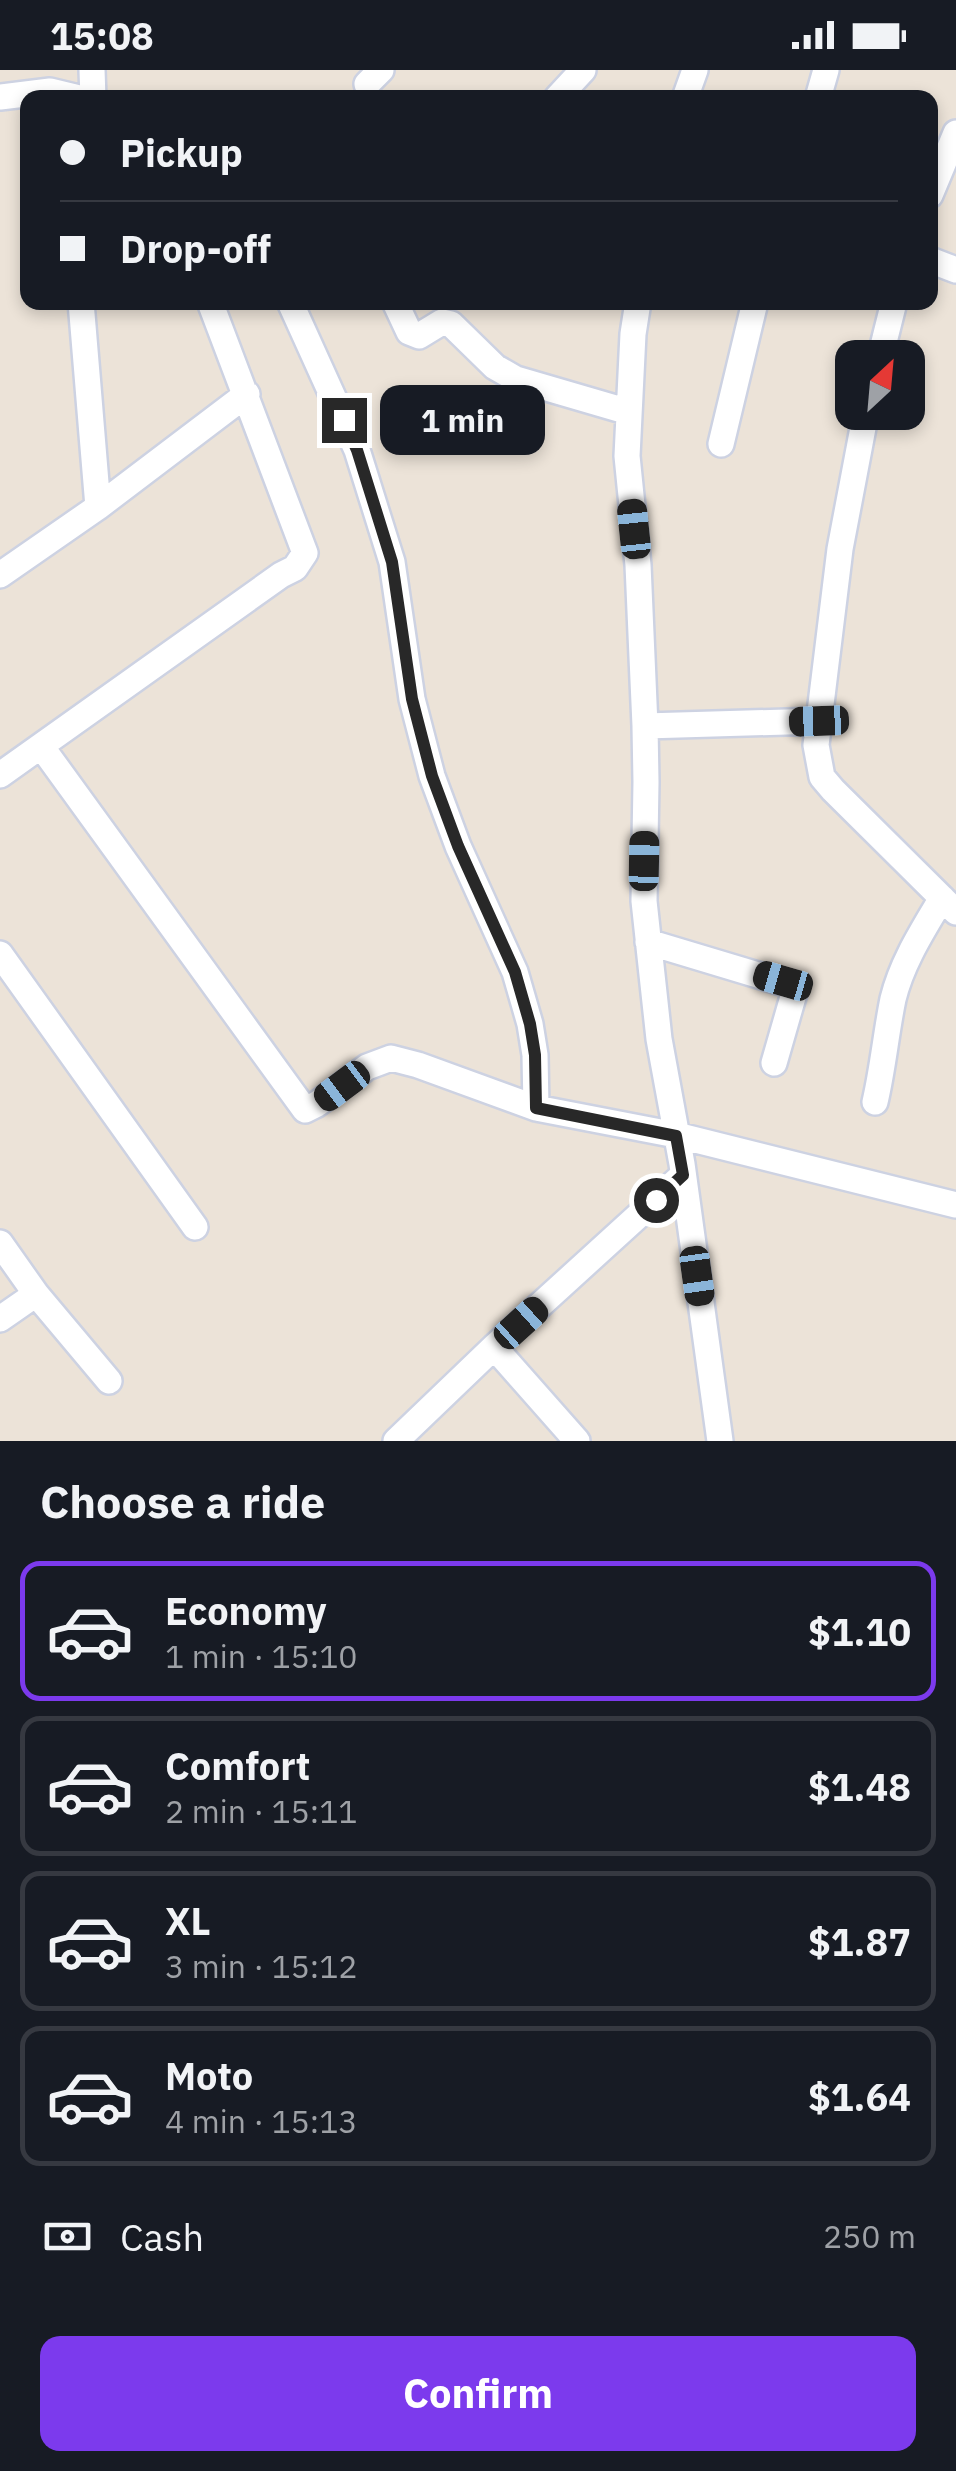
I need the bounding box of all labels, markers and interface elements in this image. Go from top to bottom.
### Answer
text: 15:08 [50,11,154,60]
text: Pickup [120,128,243,177]
text: Drop-off [120,224,271,273]
north arrow [835,340,925,430]
map controls [835,340,925,430]
callout: 1 min [379,385,544,455]
route end [322,398,367,443]
text: 1 min [421,399,504,441]
car [616,498,652,560]
car [788,705,850,737]
car [628,831,660,891]
car [750,958,816,1004]
car [309,1056,375,1116]
route start [634,1178,679,1223]
car [678,1244,716,1308]
car [489,1292,553,1354]
text: Choose a ride [40,1472,325,1530]
icon: car [45,1586,135,1676]
text: Economy [165,1586,327,1635]
text: $1.10 [808,1607,911,1656]
text: 1 min · 15:10 [165,1635,358,1677]
icon: car [45,1741,135,1831]
text: Comfort [165,1741,310,1790]
text: $1.48 [808,1762,911,1811]
text: 2 min · 15:11 [165,1790,358,1832]
icon: car [45,1896,135,1986]
text: XL [165,1896,211,1945]
text: $1.87 [808,1917,911,1966]
text: 3 min · 15:12 [165,1945,358,1987]
icon: car [45,2051,135,2141]
text: Moto [165,2051,253,2100]
text: $1.64 [808,2072,911,2121]
text: 4 min · 15:13 [165,2100,358,2142]
icon: cash [40,2209,95,2264]
text: Cash [120,2212,204,2261]
text: 250 m [823,2215,916,2257]
button: Confirm [40,2336,916,2451]

